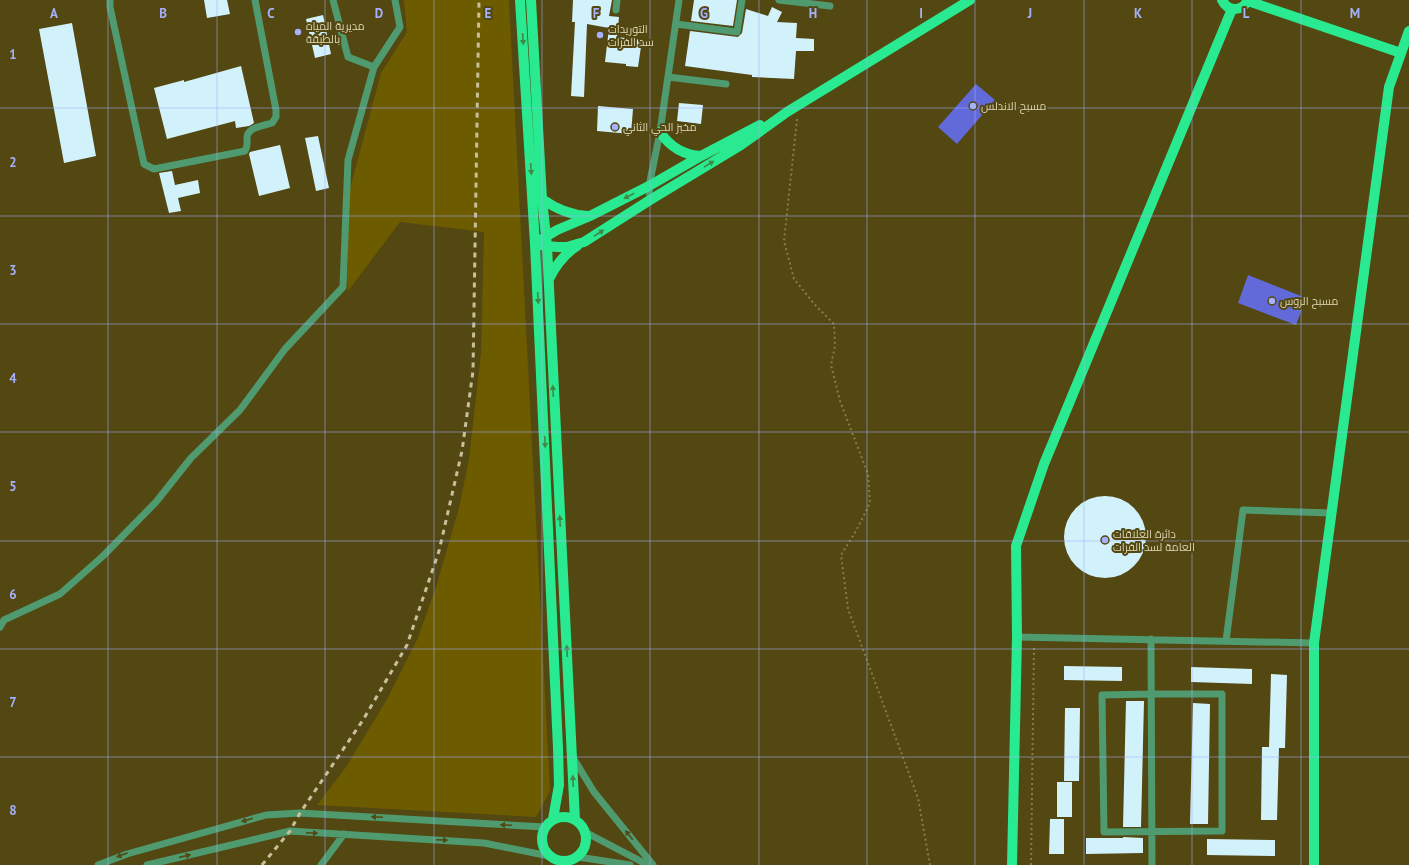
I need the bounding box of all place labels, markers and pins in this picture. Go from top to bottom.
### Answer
place label: مديرية المياه بالطبقة [306,19,365,46]
place label: التوريدات سد الفرات [608,22,654,49]
marker: مديرية المياه بالطبقة [293,27,303,37]
marker: التوريدات سد الفرات [595,30,605,40]
place label: مسبح الاندلس [981,99,1046,114]
marker: مسبح الاندلس [968,101,978,111]
place label: مخبز الحي الثاني [623,120,697,136]
marker: مخبز الحي الثاني [610,122,620,132]
place label: مسبح الروس [1280,294,1338,309]
marker: مسبح الروس [1267,296,1277,306]
place label: دائرة العلاقات العامة لسد الفرات [1113,527,1195,554]
marker: دائرة العلاقات العامة لسد الفرات [1100,535,1110,545]

